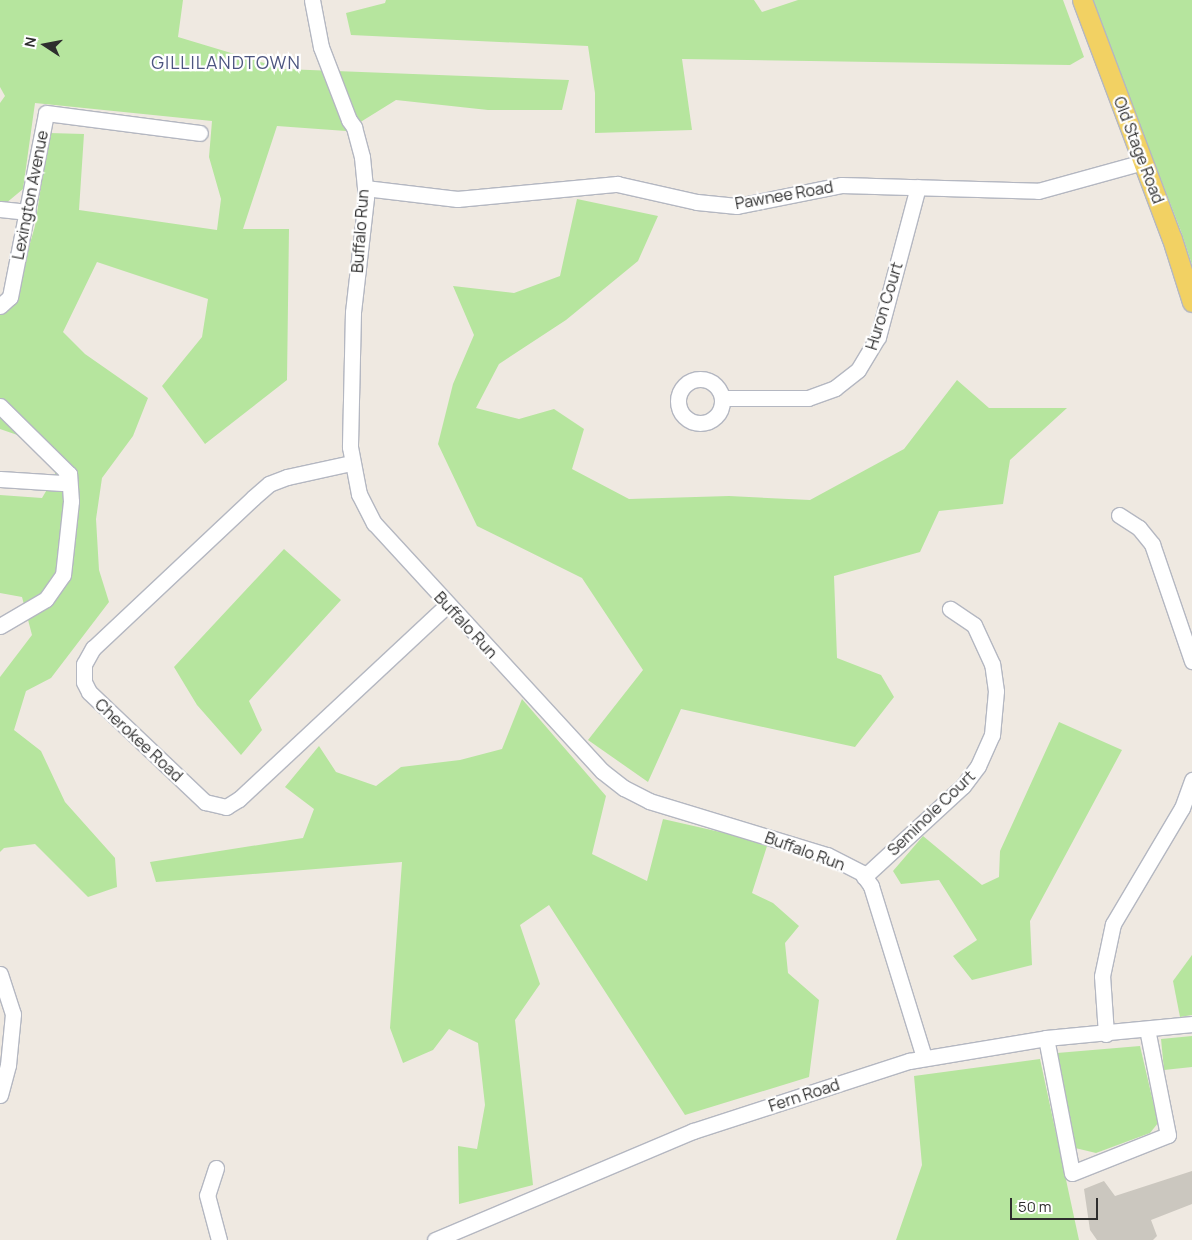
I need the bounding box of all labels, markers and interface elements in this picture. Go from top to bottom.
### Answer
north arrow [20,20,70,70]
text: N [19,35,40,49]
district label: GILLILANDTOWN [150,51,302,73]
street label: Old Stage Road [1110,94,1168,206]
street label: Lexington Avenue [8,129,52,261]
street label: Pawnee Road [733,177,835,213]
street label: Buffalo Run [347,188,373,274]
street label: Huron Court [862,260,906,352]
street label: Buffalo Run [430,588,502,662]
street label: Cherokee Road [91,694,187,786]
street label: Seminole Court [883,766,979,860]
street label: Buffalo Run [762,828,848,874]
street label: Fern Road [766,1075,842,1115]
scale bar [1012,1188,1100,1220]
text: 50 m [1018,1196,1052,1217]

